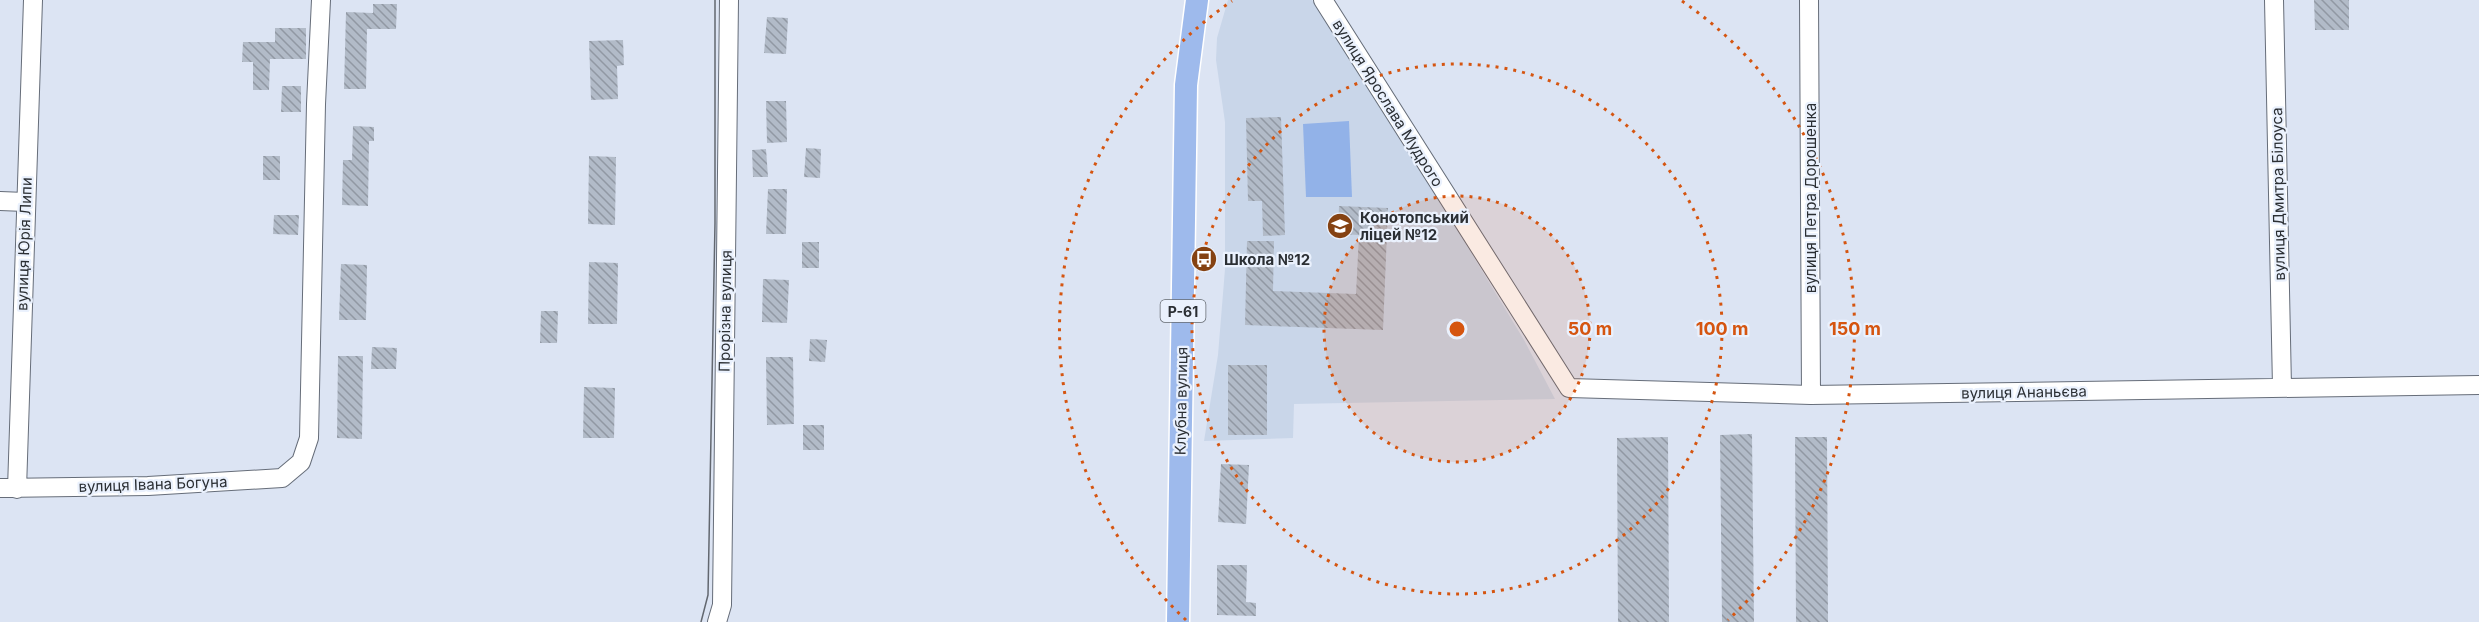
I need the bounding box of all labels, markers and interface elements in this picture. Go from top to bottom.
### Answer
street label: вулиця Ярослава Мудрого [1329,16,1447,190]
street label: вулиця Петра Дорошенка [1801,103,1820,293]
street label: вулиця Дмитра Білоуса [2267,107,2289,281]
street label: вулиця Юрія Липи [12,177,36,311]
place label: Конотопський ліцей №12 [1360,208,1469,244]
school or university icon: Конотопський ліцей №12 [1325,211,1355,241]
bus stop icon: Школа №12 [1189,244,1219,274]
street label: Прорізна вулиця [714,250,736,372]
place label: Школа №12 [1224,250,1310,269]
road number: Р-61 [1160,300,1206,322]
text: 50 m [1568,318,1612,339]
text: 100 m [1696,318,1748,339]
text: 150 m [1829,318,1881,339]
centre of rings [1447,319,1467,339]
street label: Клубна вулиця [1171,347,1191,455]
street label: вулиця Ананьєва [1961,381,2087,403]
street label: вулиця Івана Богуна [78,472,228,496]

